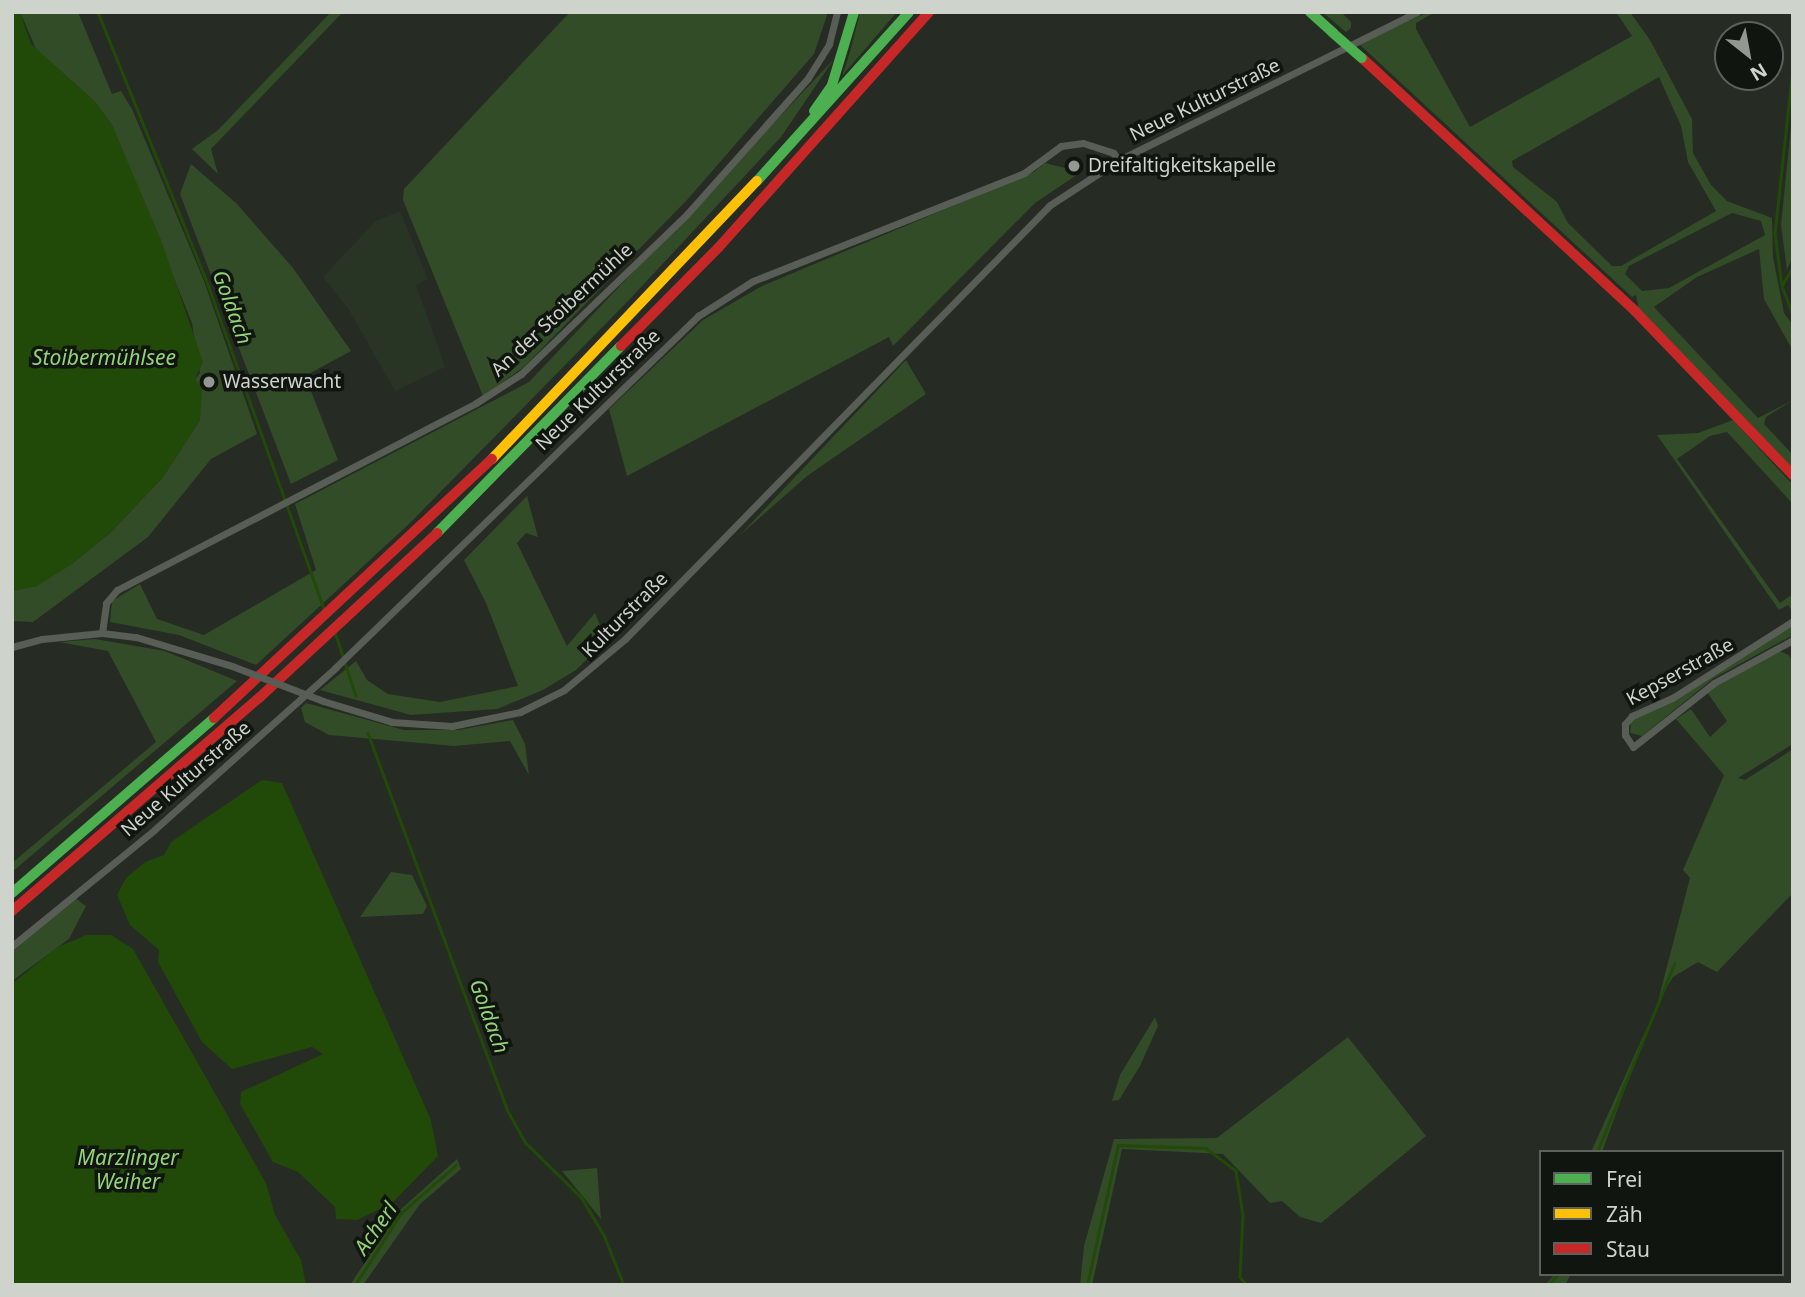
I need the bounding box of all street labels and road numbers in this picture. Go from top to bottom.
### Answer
street label: Neue Kulturstraße [1126,54,1284,146]
street label: An der Stoibermühle [487,239,637,381]
street label: Neue Kulturstraße [531,325,665,455]
street label: Kulturstraße [577,567,673,663]
street label: Kepserstraße [1623,633,1737,711]
street label: Neue Kulturstraße [117,717,255,841]

